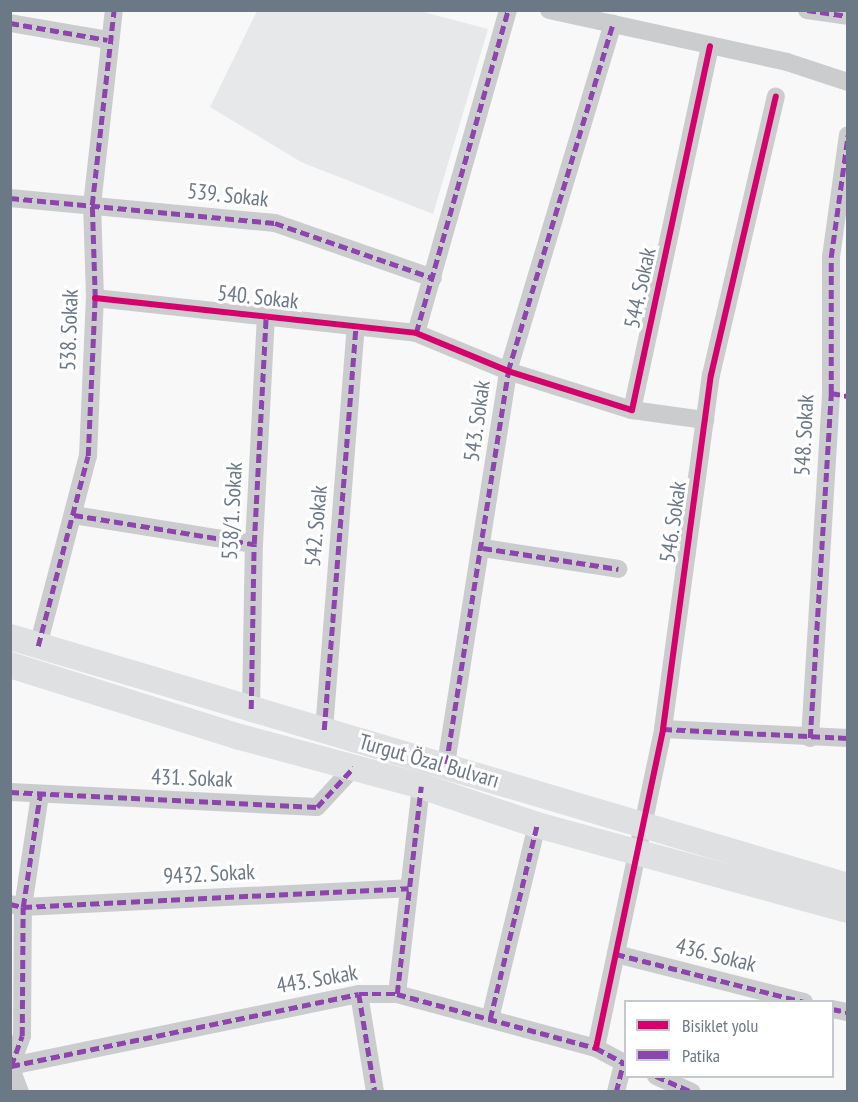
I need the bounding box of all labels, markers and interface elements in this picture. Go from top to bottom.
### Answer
street label: 539. Sokak [185,178,271,212]
street label: 544. Sokak [618,245,662,331]
street label: 540. Sokak [215,280,301,314]
street label: 538. Sokak [54,288,84,372]
street label: 543. Sokak [458,378,496,464]
street label: 548. Sokak [789,393,819,477]
street label: 538/1. Sokak [216,461,248,561]
street label: 546. Sokak [654,479,692,565]
street label: 542. Sokak [299,483,333,569]
street label: Turgut Özal Bulvarı [356,728,502,794]
street label: 431. Sokak [150,763,234,793]
street label: 9432. Sokak [162,858,256,890]
street label: 436. Sokak [673,932,759,978]
street label: 443. Sokak [274,959,360,999]
legend [624,1000,834,1078]
text: Bisiklet yolu [682,1014,758,1037]
text: Patika [682,1044,720,1067]

